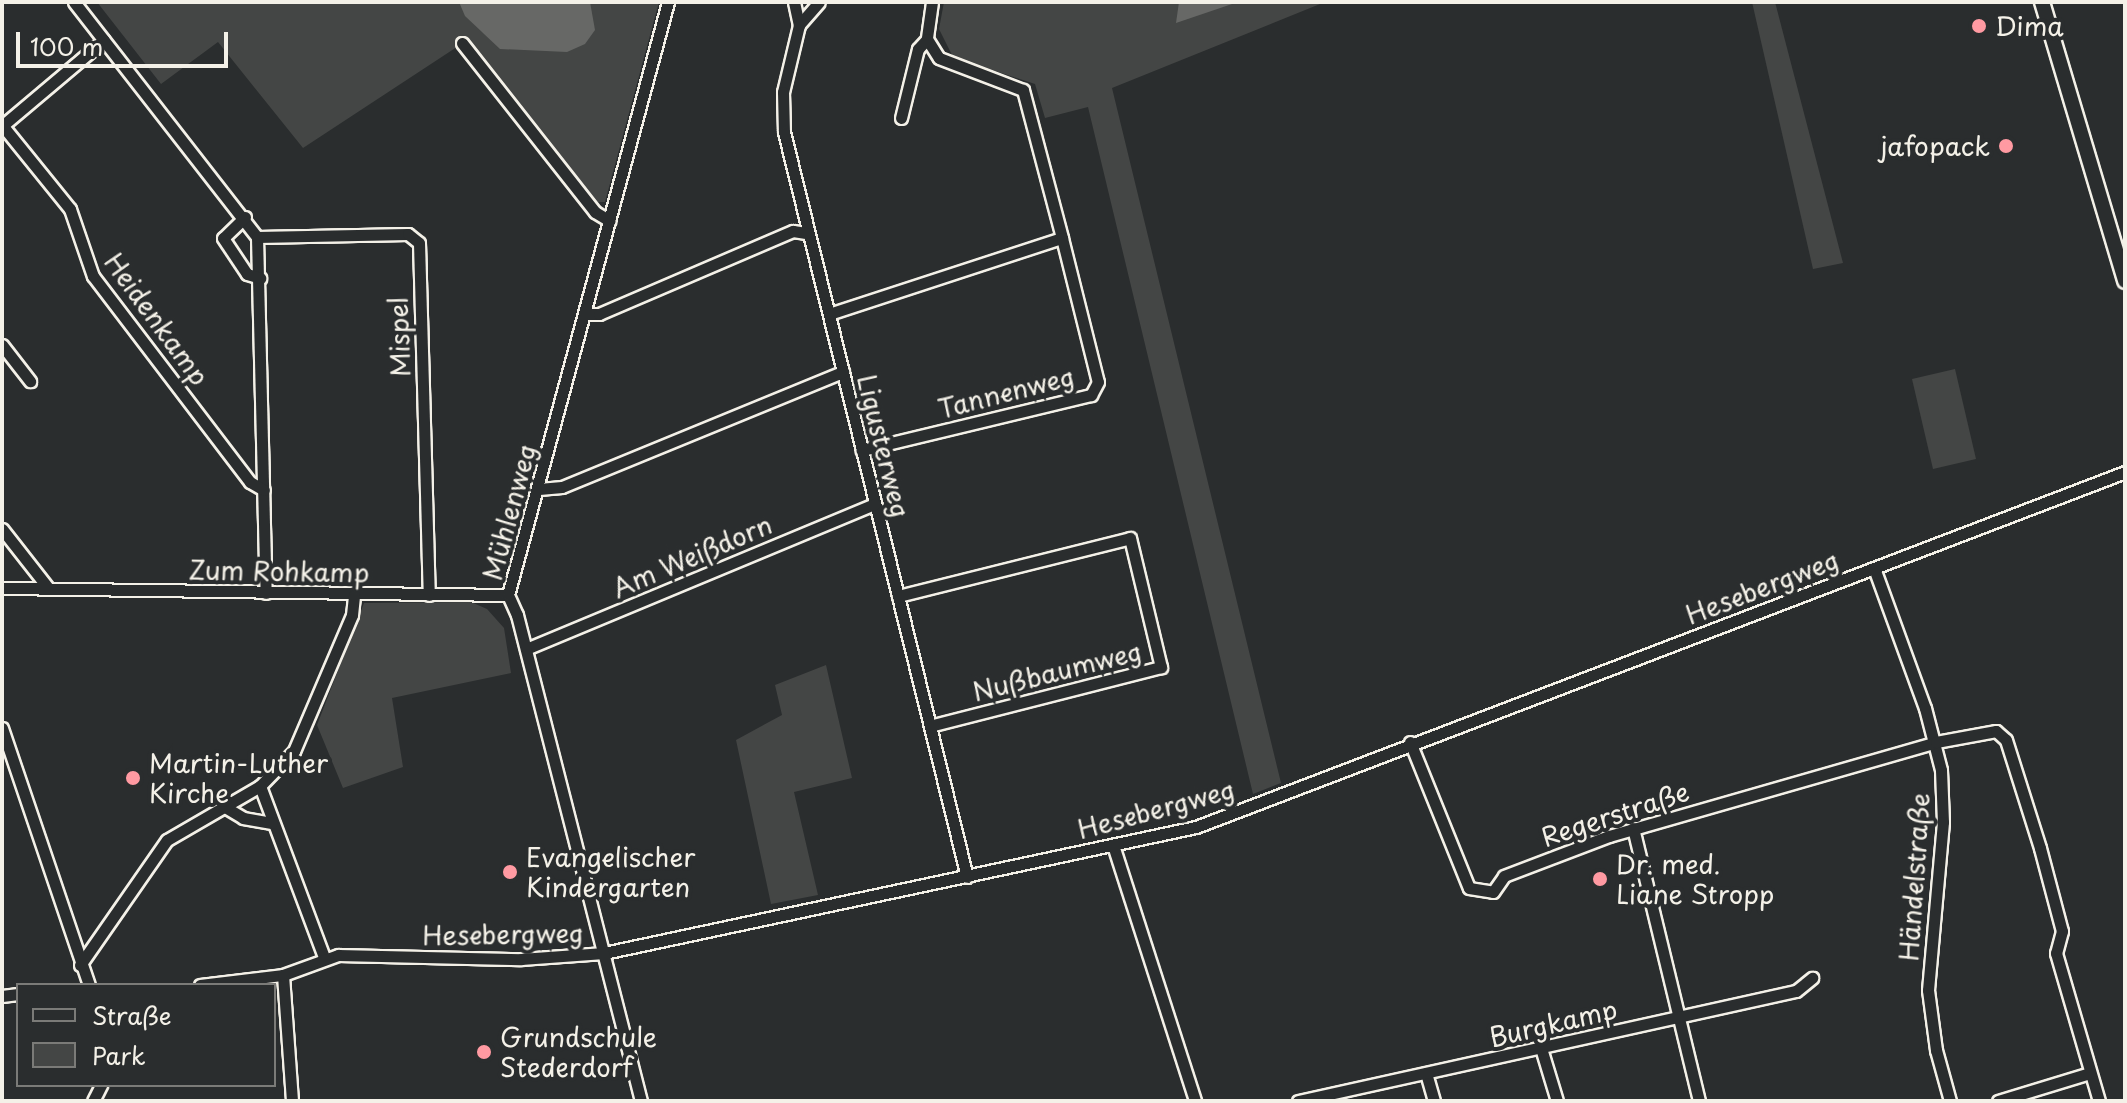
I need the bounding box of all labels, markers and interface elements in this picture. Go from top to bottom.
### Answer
place label: Dima [1995,10,2064,42]
scale bar [20,16,232,66]
marker: Dima [1970,17,1988,35]
text: 100 m [30,28,103,64]
place label: jafopack [1880,130,1990,162]
marker: jafopack [1997,137,2015,155]
street label: Heidenkamp [99,247,215,391]
street label: Mispel [382,297,416,377]
street label: Tannenweg [935,360,1077,424]
street label: Ligusterweg [851,371,917,521]
street label: Mühlenweg [476,441,542,583]
street label: Am Weißdorn [607,508,777,604]
street label: Hesebergweg [1681,544,1843,630]
street label: Zum Rohkamp [189,554,369,588]
street label: Nußbaumweg [969,635,1145,707]
place label: Martin-Luther Kirche [149,747,328,808]
marker: Martin-Luther Kirche [124,769,142,787]
street label: Hesebergweg [1074,773,1238,845]
street label: Regerstraße [1537,775,1693,853]
street label: Händelstraße [1893,792,1935,962]
place label: Evangelischer Kindergarten [526,841,695,902]
place label: Dr. med. Liane Stropp [1616,848,1775,910]
marker: Evangelischer Kindergarten [501,863,519,881]
marker: Dr. med. Liane Stropp [1591,870,1609,888]
street label: Hesebergweg [422,917,584,951]
legend [16,983,276,1087]
street label: Burgkamp [1486,993,1620,1053]
text: Straße [92,997,171,1033]
place label: Grundschule Stederdorf [500,1021,657,1082]
text: Park [92,1037,146,1073]
marker: Grundschule Stederdorf [475,1043,493,1061]

